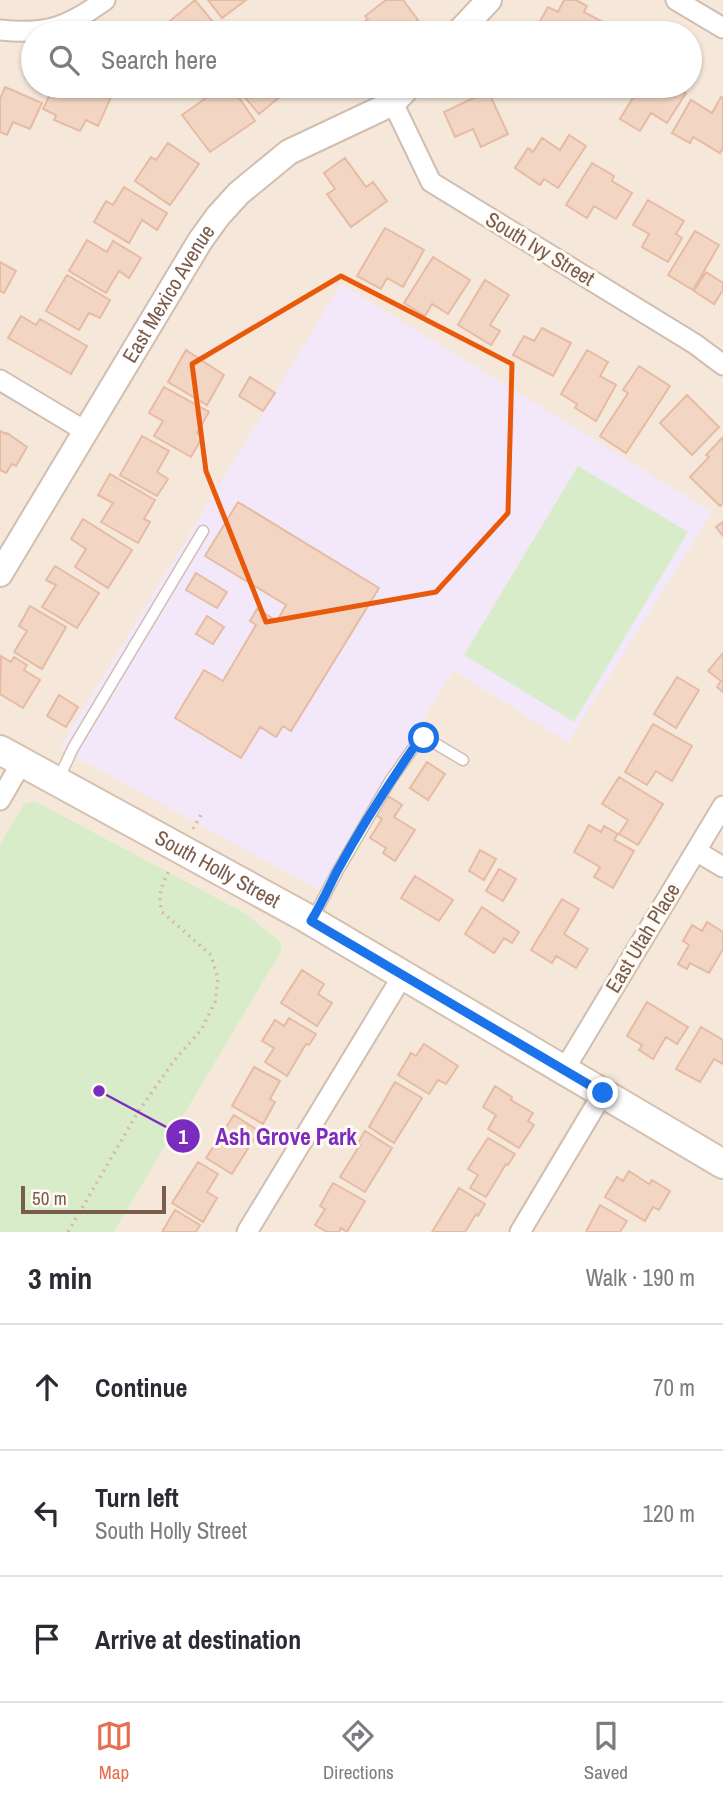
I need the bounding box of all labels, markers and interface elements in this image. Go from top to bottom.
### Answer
search box [21,21,702,98]
icon: search [45,41,83,79]
text: Search here [101,42,217,77]
street label: South Ivy Street [480,205,600,293]
street label: East Mexico Avenue [115,218,221,368]
route start [408,722,439,753]
street label: South Holly Street [150,823,286,915]
street label: East Utah Place [598,877,687,998]
route end [587,1077,618,1108]
callout: Ash Grove Park [166,1114,370,1158]
text: Ash Grove Park [215,1121,357,1152]
text: 1 [178,1122,188,1151]
scale bar [21,1183,166,1215]
text: 50 m [32,1185,67,1211]
text: 3 min [28,1258,92,1298]
text: Walk · 190 m [586,1262,695,1293]
icon: ahead [28,1368,66,1406]
text: Continue [95,1370,187,1405]
text: 70 m [653,1372,695,1403]
text: Turn left [95,1480,179,1515]
icon: left [28,1494,66,1532]
text: 120 m [643,1498,695,1529]
text: South Holly Street [95,1515,247,1546]
icon: arrive [28,1620,66,1658]
text: Arrive at destination [95,1622,301,1657]
tab: Map [95,1717,133,1785]
tab: Directions [323,1717,394,1785]
tab: Saved [584,1717,628,1785]

